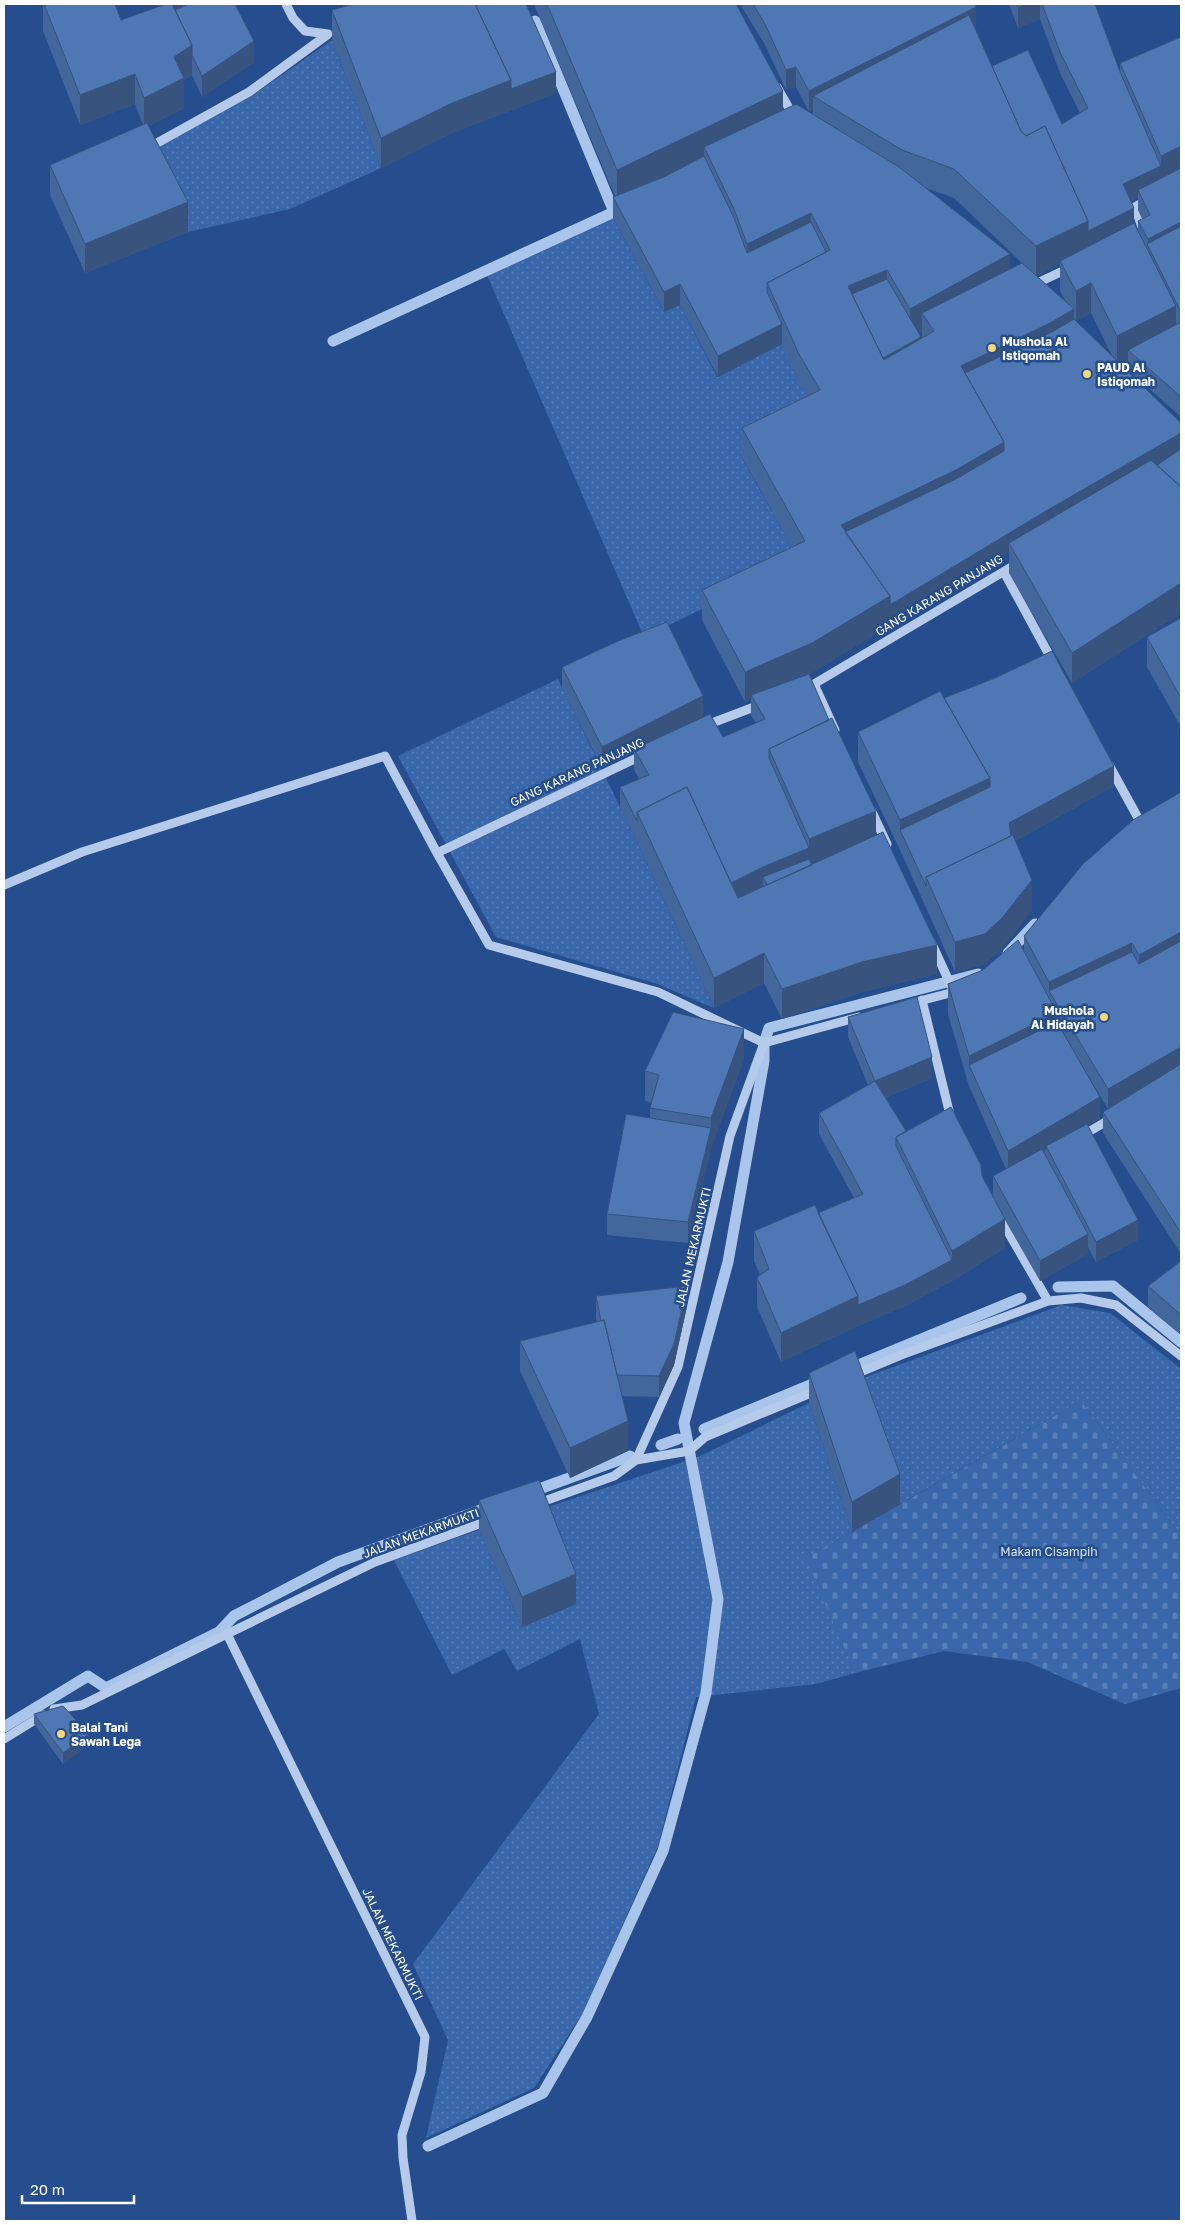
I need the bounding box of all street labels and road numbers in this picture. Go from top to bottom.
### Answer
street label: GANG KARANG PANJANG [872,551,1006,639]
street label: GANG KARANG PANJANG [508,734,646,810]
street label: JALAN MEKARMUKTI [672,1186,714,1308]
street label: JALAN MEKARMUKTI [361,1505,481,1561]
street label: JALAN MEKARMUKTI [359,1886,427,2002]

